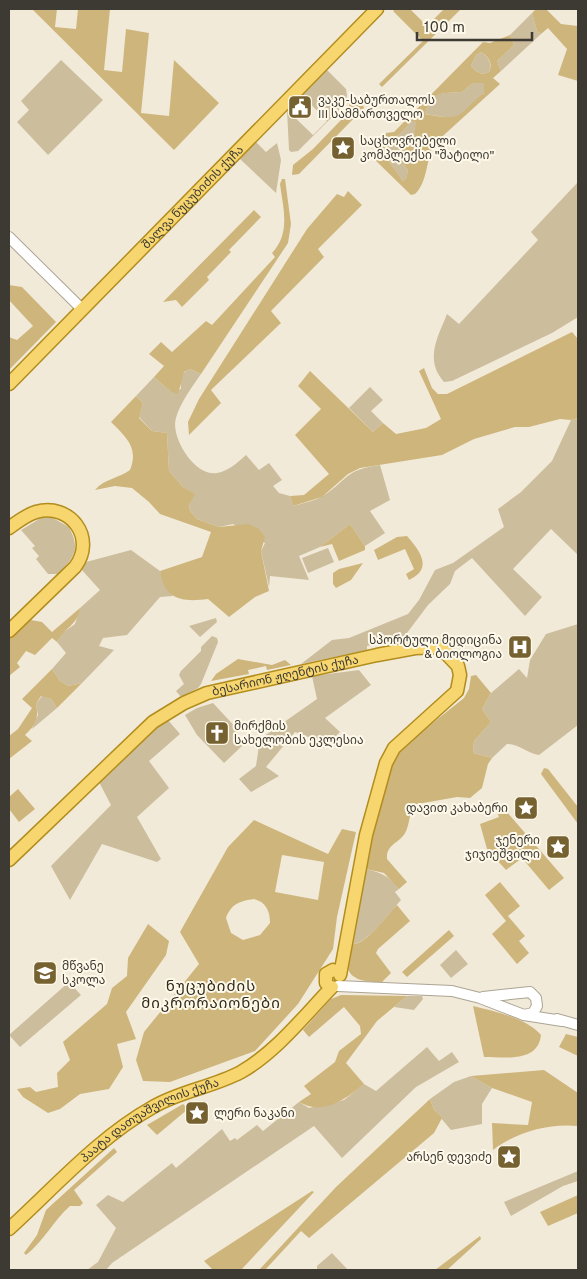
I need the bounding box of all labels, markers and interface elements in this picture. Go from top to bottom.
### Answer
scale bar [417,10,532,42]
text: 100 m [424,19,465,38]
place label: ვაკე-საბურთალოს III სამმართველო [318,93,435,123]
public building icon: ვაკე-საბურთალოს III სამმართველო [287,94,313,120]
place label: საცხოვრებელი კომპლექსი "შატილი" [360,134,494,164]
place icon: საცხოვრებელი კომპლექსი "შატილი" [330,135,356,161]
street label: შალვა ნუცუბიძის ქუჩა [139,142,248,253]
place label: სპორტული მედიცინა & ბიოლოგია [369,633,502,663]
hospital icon: სპორტული მედიცინა & ბიოლოგია [507,634,533,660]
street label: ბესარიონ ჟღენტის ქუჩა [211,652,360,701]
place label: მირქმის სახელობის ეკლესია [234,719,363,749]
church icon: მირქმის სახელობის ეკლესია [204,720,230,746]
place icon: დავით კახაბერი [513,795,539,821]
place label: დავით კახაბერი [406,801,508,817]
place label: ჯენერი ჯიჯიეშვილი [465,833,540,863]
place icon: ჯენერი ჯიჯიეშვილი [545,834,571,860]
place label: მწვანე სკოლა [62,959,105,989]
school or university icon: მწვანე სკოლა [32,960,58,986]
district label: ნუცუბიძის მიკრორაიონები [141,978,281,1014]
street label: პაატა დათუაშვილის ქუჩა [77,1075,221,1167]
place icon: ლერი ნაკანი [184,1100,210,1126]
place label: ლერი ნაკანი [214,1106,295,1122]
place icon: არსენ დევიძე [496,1144,522,1170]
place label: არსენ დევიძე [406,1150,492,1166]

